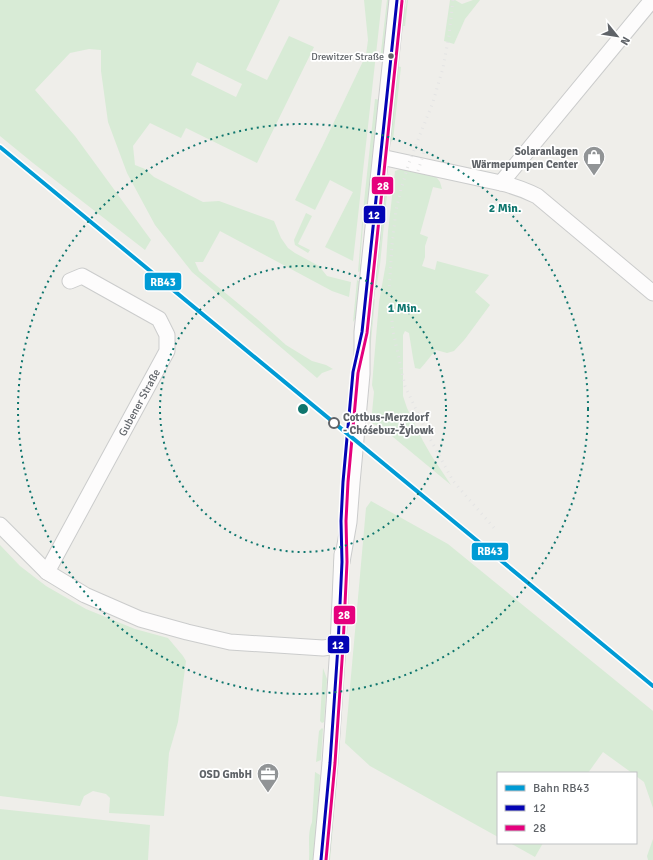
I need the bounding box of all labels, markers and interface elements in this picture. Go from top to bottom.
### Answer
north arrow [597,16,637,56]
text: N [618,34,633,47]
place label: Drewitzer Straße [311,51,384,63]
marker: Drewitzer Straße [386,51,396,61]
shop icon: Solaranlagen Wärmepumpen Center [581,144,607,177]
place label: Solaranlagen Wärmepumpen Center [471,145,579,171]
line badge: 28 [371,176,394,195]
text: 28 [377,180,389,193]
text: 2 Min. [489,201,521,216]
line badge: 12 [363,205,386,224]
text: 12 [368,209,380,222]
line badge: RB43 [144,272,182,291]
text: RB43 [150,276,176,289]
text: 1 Min. [388,301,420,316]
street label: Gubener Straße [116,367,163,438]
centre of rings [296,402,310,416]
place label: Cottbus-Merzdorf - Chóśebuz-Žylowk [343,411,434,437]
marker: Cottbus-Merzdorf - Chóśebuz-Žylowk [328,417,340,429]
line badge: RB43 [471,542,509,561]
text: RB43 [477,545,503,558]
line badge: 28 [333,605,356,625]
text: 28 [338,609,350,622]
line badge: 12 [327,635,350,654]
text: 12 [332,639,344,652]
office icon: OSD GmbH [255,761,281,794]
place label: OSD GmbH [199,768,252,781]
legend [497,772,637,844]
text: Bahn RB43 [533,781,590,796]
text: 12 [533,801,546,816]
text: 28 [533,821,546,836]

